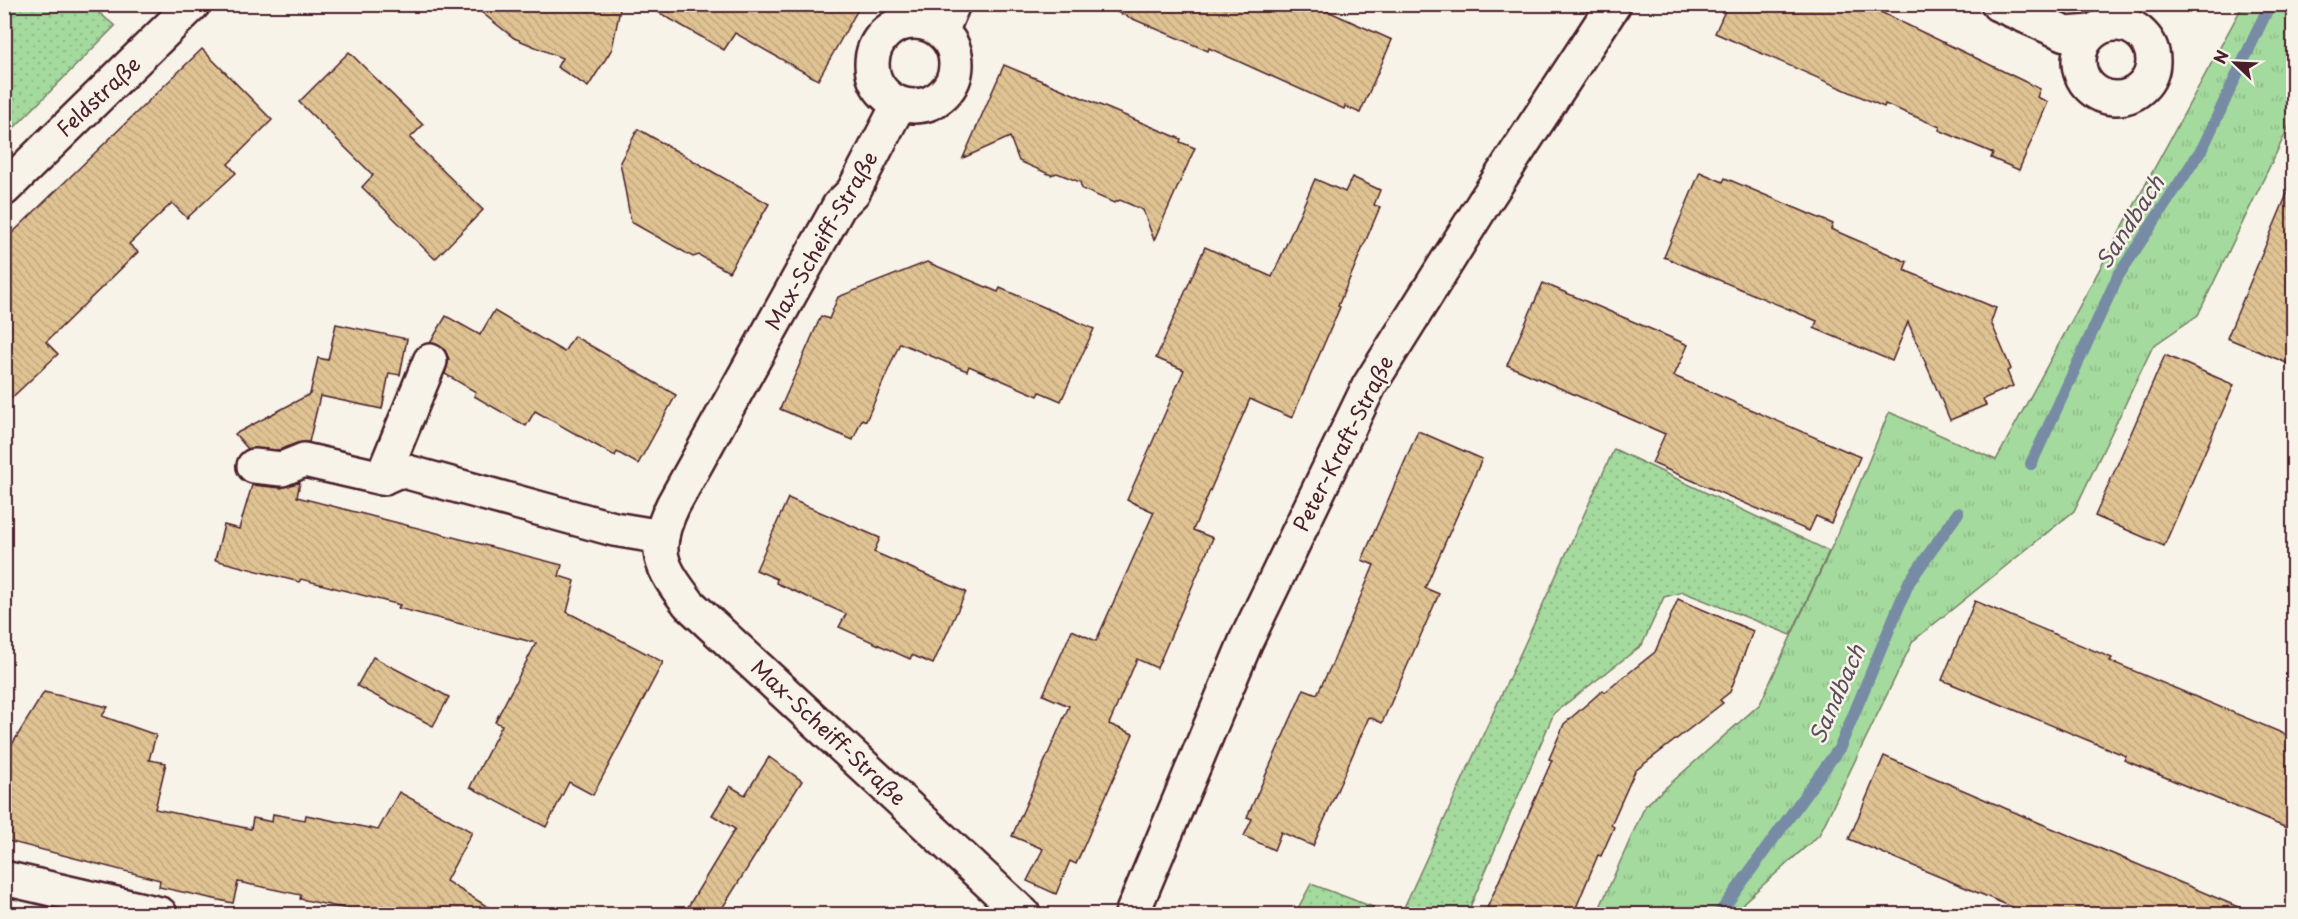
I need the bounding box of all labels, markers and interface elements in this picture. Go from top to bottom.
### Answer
north arrow [2205,33,2265,93]
text: N [2207,46,2234,67]
street label: Feldstraße [48,48,147,143]
street label: Max-Scheiff-Straße [756,145,885,335]
water label: Sandbach [2086,167,2172,274]
street label: Peter-Kraft-Straße [1284,349,1401,537]
water label: Sandbach [1799,638,1873,748]
street label: Max-Scheiff-Straße [745,651,914,812]

